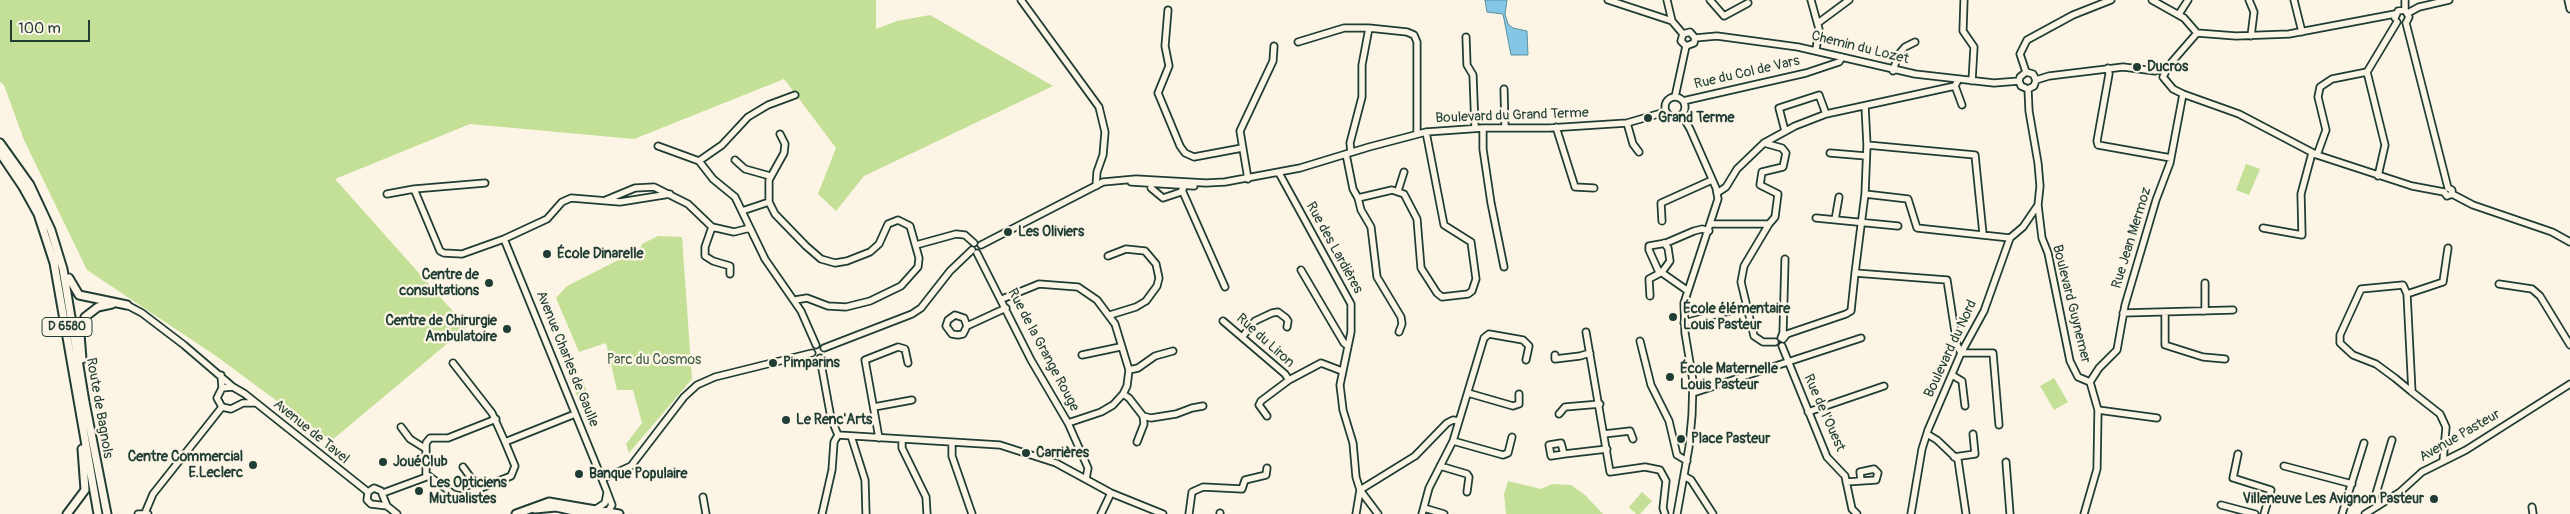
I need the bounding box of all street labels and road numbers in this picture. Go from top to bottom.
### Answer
street label: Chemin du Lozet [1809,28,1911,68]
street label: Rue du Col de Vars [1693,53,1801,93]
street label: Boulevard du Grand Terme [1435,105,1589,127]
street label: Rue Jean Mermoz [2109,185,2155,291]
street label: Rue des Lardières [1302,199,1366,297]
street label: Boulevard Guynemer [2048,243,2094,365]
street label: Rue de la Grange Rouge [1003,286,1083,414]
street label: Avenue Charles de Gaulle [532,288,602,430]
street label: Boulevard du Nord [1921,298,1981,400]
street label: Rue du Liron [1232,311,1298,371]
road number: D 6580 [42,318,92,337]
street label: Route de Bagnols [82,356,116,460]
street label: Rue de l'Ouest [1799,372,1849,454]
street label: Avenue de Tavel [270,396,352,468]
street label: Avenue Pasteur [2417,406,2503,466]

